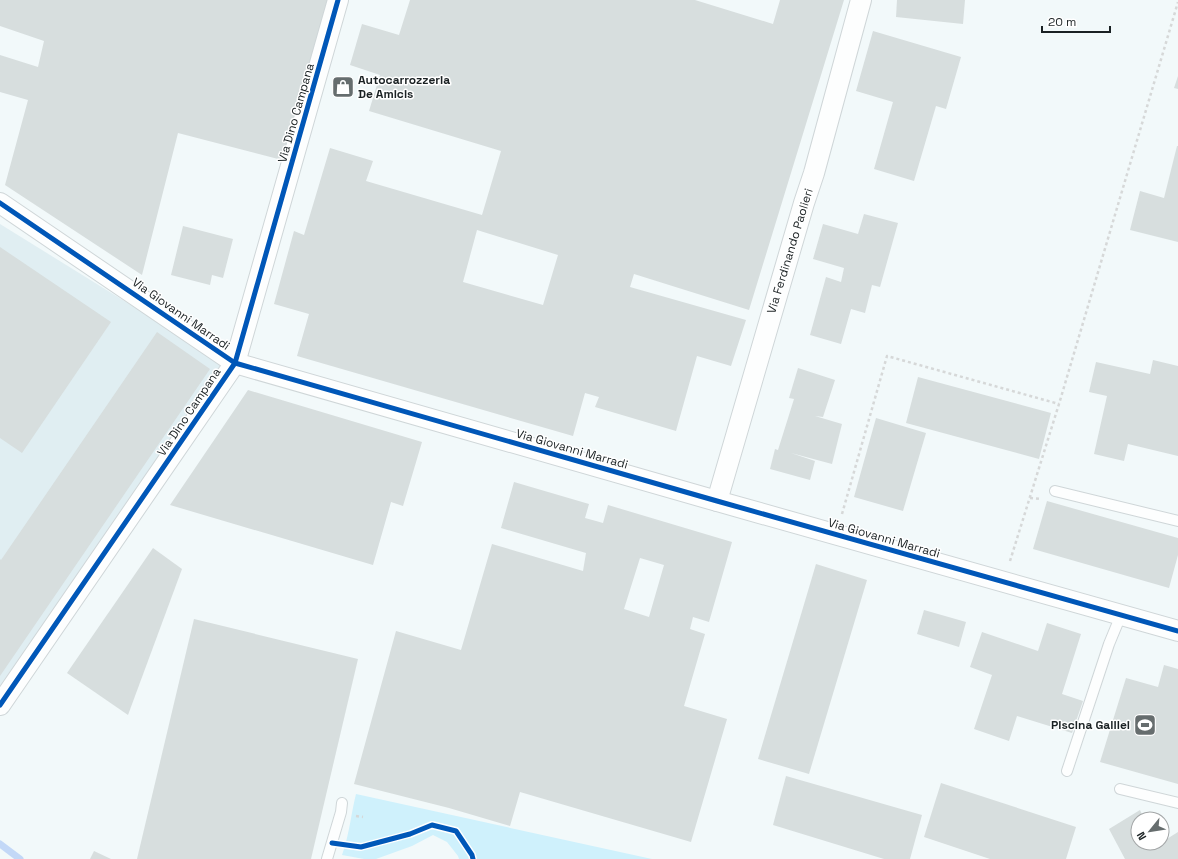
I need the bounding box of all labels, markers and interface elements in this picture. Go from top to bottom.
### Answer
scale bar [1042,8,1110,34]
text: 20 m [1048,14,1076,30]
street label: Via Dino Campana [274,61,318,165]
place label: Autocarrozzeria De Amicis [358,72,450,102]
shop icon: Autocarrozzeria De Amicis [330,74,356,100]
street label: Via Ferdinando Paolieri [763,186,817,316]
street label: Via Giovanni Marradi [129,274,233,354]
street label: Via Dino Campana [154,365,224,459]
street label: Via Giovanni Marradi [514,425,630,473]
street label: Via Giovanni Marradi [826,514,942,562]
sports icon: Piscina Galilei [1132,712,1158,738]
place label: Piscina Galilei [1051,717,1130,733]
north arrow [1130,811,1170,851]
text: N [1133,829,1149,843]

